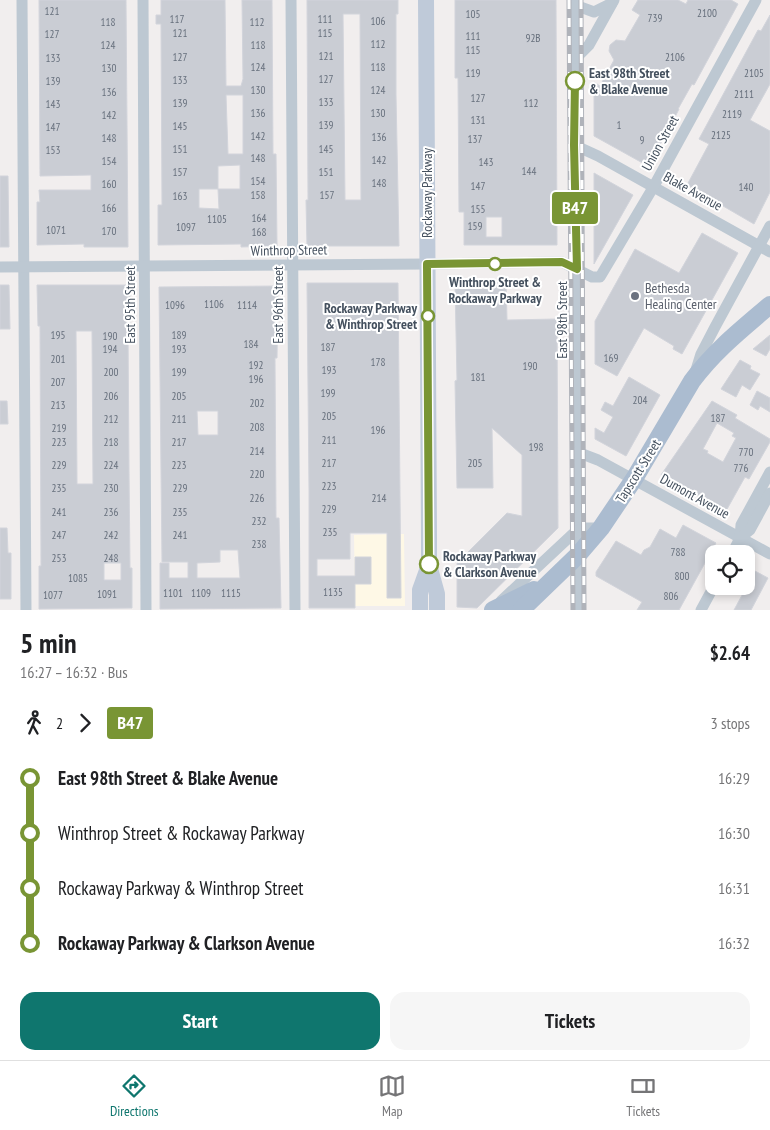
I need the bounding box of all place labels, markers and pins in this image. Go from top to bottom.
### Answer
place label: East 98th Street & Blake Avenue [589,64,670,98]
marker: East 98th Street & Blake Avenue [565,71,585,91]
marker: Winthrop Street & Rockaway Parkway [488,257,502,271]
place label: Winthrop Street & Rockaway Parkway [448,273,542,307]
place label: Bethesda Healing Center [645,279,717,313]
marker: Bethesda Healing Center [629,290,641,302]
place label: Rockaway Parkway & Winthrop Street [324,299,417,333]
marker: Rockaway Parkway & Winthrop Street [421,309,435,323]
place label: Rockaway Parkway & Clarkson Avenue [443,547,537,581]
marker: Rockaway Parkway & Clarkson Avenue [419,554,439,574]

